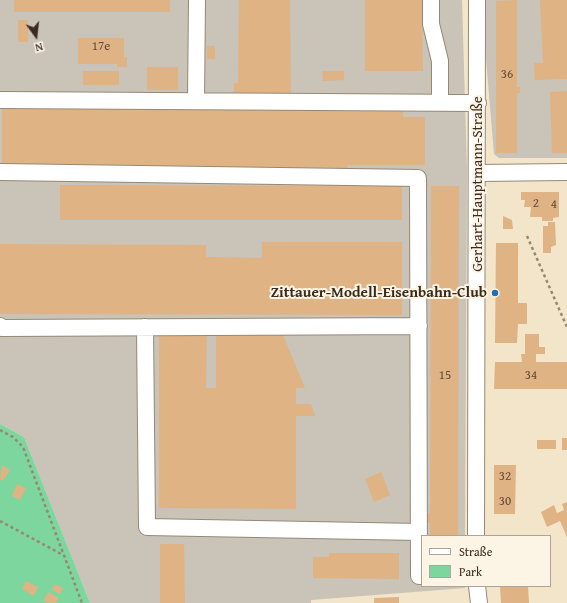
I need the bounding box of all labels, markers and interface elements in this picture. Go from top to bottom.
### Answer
north arrow [16,16,56,56]
text: N [33,39,45,56]
house number: 17e [92,39,110,55]
house number: 36 [501,67,513,83]
street label: Gerhart-Hauptmann-Straße [469,96,487,272]
house number: 2 [533,196,539,212]
house number: 4 [551,197,557,213]
place label: Zittauer-Modell-Eisenbahn-Club [271,284,487,302]
marker: Zittauer-Modell-Eisenbahn-Club [490,288,500,298]
house number: 15 [439,368,451,384]
house number: 34 [525,368,537,384]
house number: 32 [499,469,511,485]
house number: 30 [499,494,511,510]
legend [421,535,551,587]
text: Straße [459,543,492,560]
text: Park [459,563,482,580]

